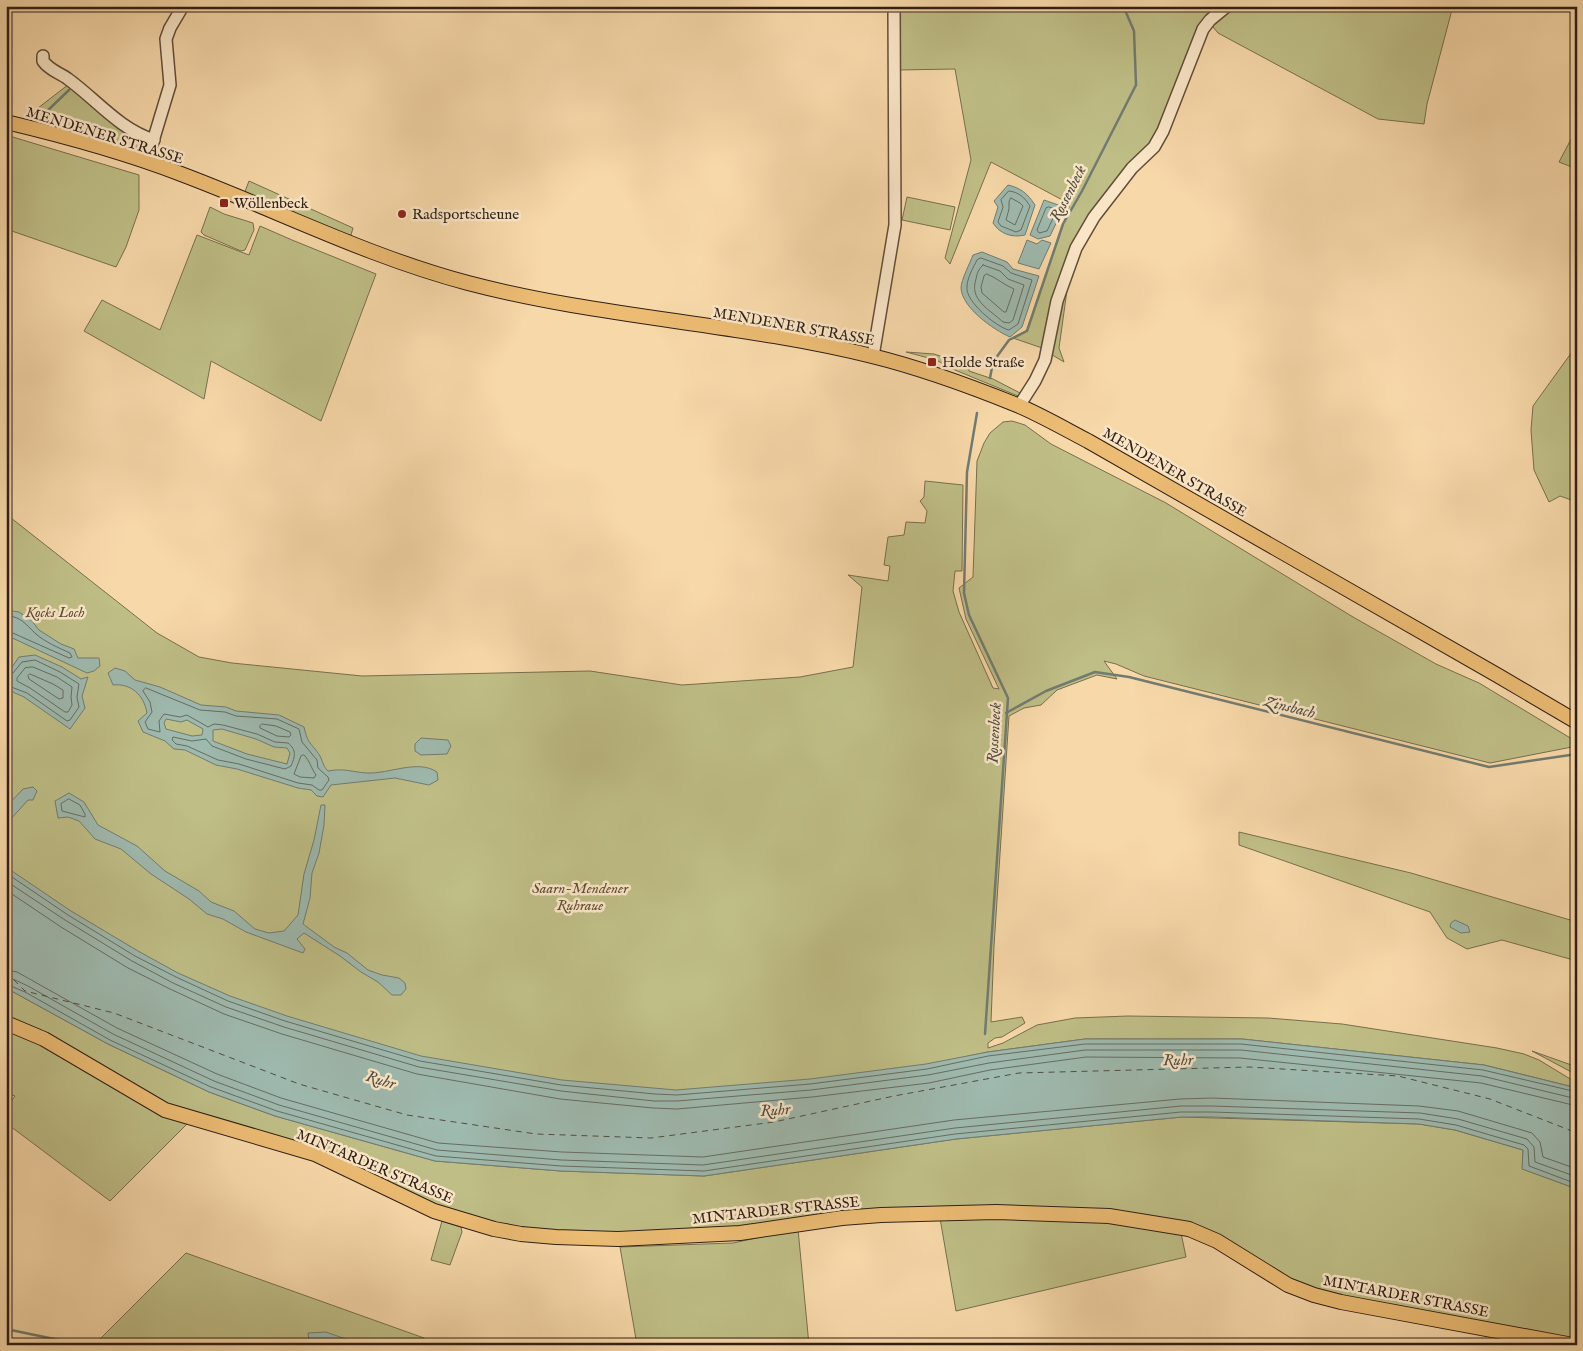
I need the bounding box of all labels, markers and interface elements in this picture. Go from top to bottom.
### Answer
street label: MENDENER STRASSE [24,102,186,168]
water label: Rossenbeck [1046,162,1092,226]
place label: Wöllenbeck [234,194,309,213]
marker: Wöllenbeck [218,197,230,209]
place label: Radsportscheune [412,205,519,224]
marker: Radsportscheune [396,208,408,220]
street label: MENDENER STRASSE [712,303,876,350]
place label: Holde Straße [942,353,1024,372]
marker: Holde Straße [926,356,938,368]
street label: MENDENER STRASSE [1099,423,1250,522]
park label: Kocks Loch [24,603,85,622]
water label: Zinsbach [1260,691,1317,724]
water label: Rossenbeck [983,702,1007,764]
park label: Saarn-Mendener Ruhraue [532,879,629,915]
water label: Ruhr [1163,1051,1195,1071]
water label: Ruhr [363,1067,399,1095]
water label: Ruhr [759,1100,792,1122]
street label: MINTARDER STRASSE [294,1125,456,1208]
street label: MINTARDER STRASSE [691,1192,861,1229]
street label: MINTARDER STRASSE [1321,1271,1490,1322]

